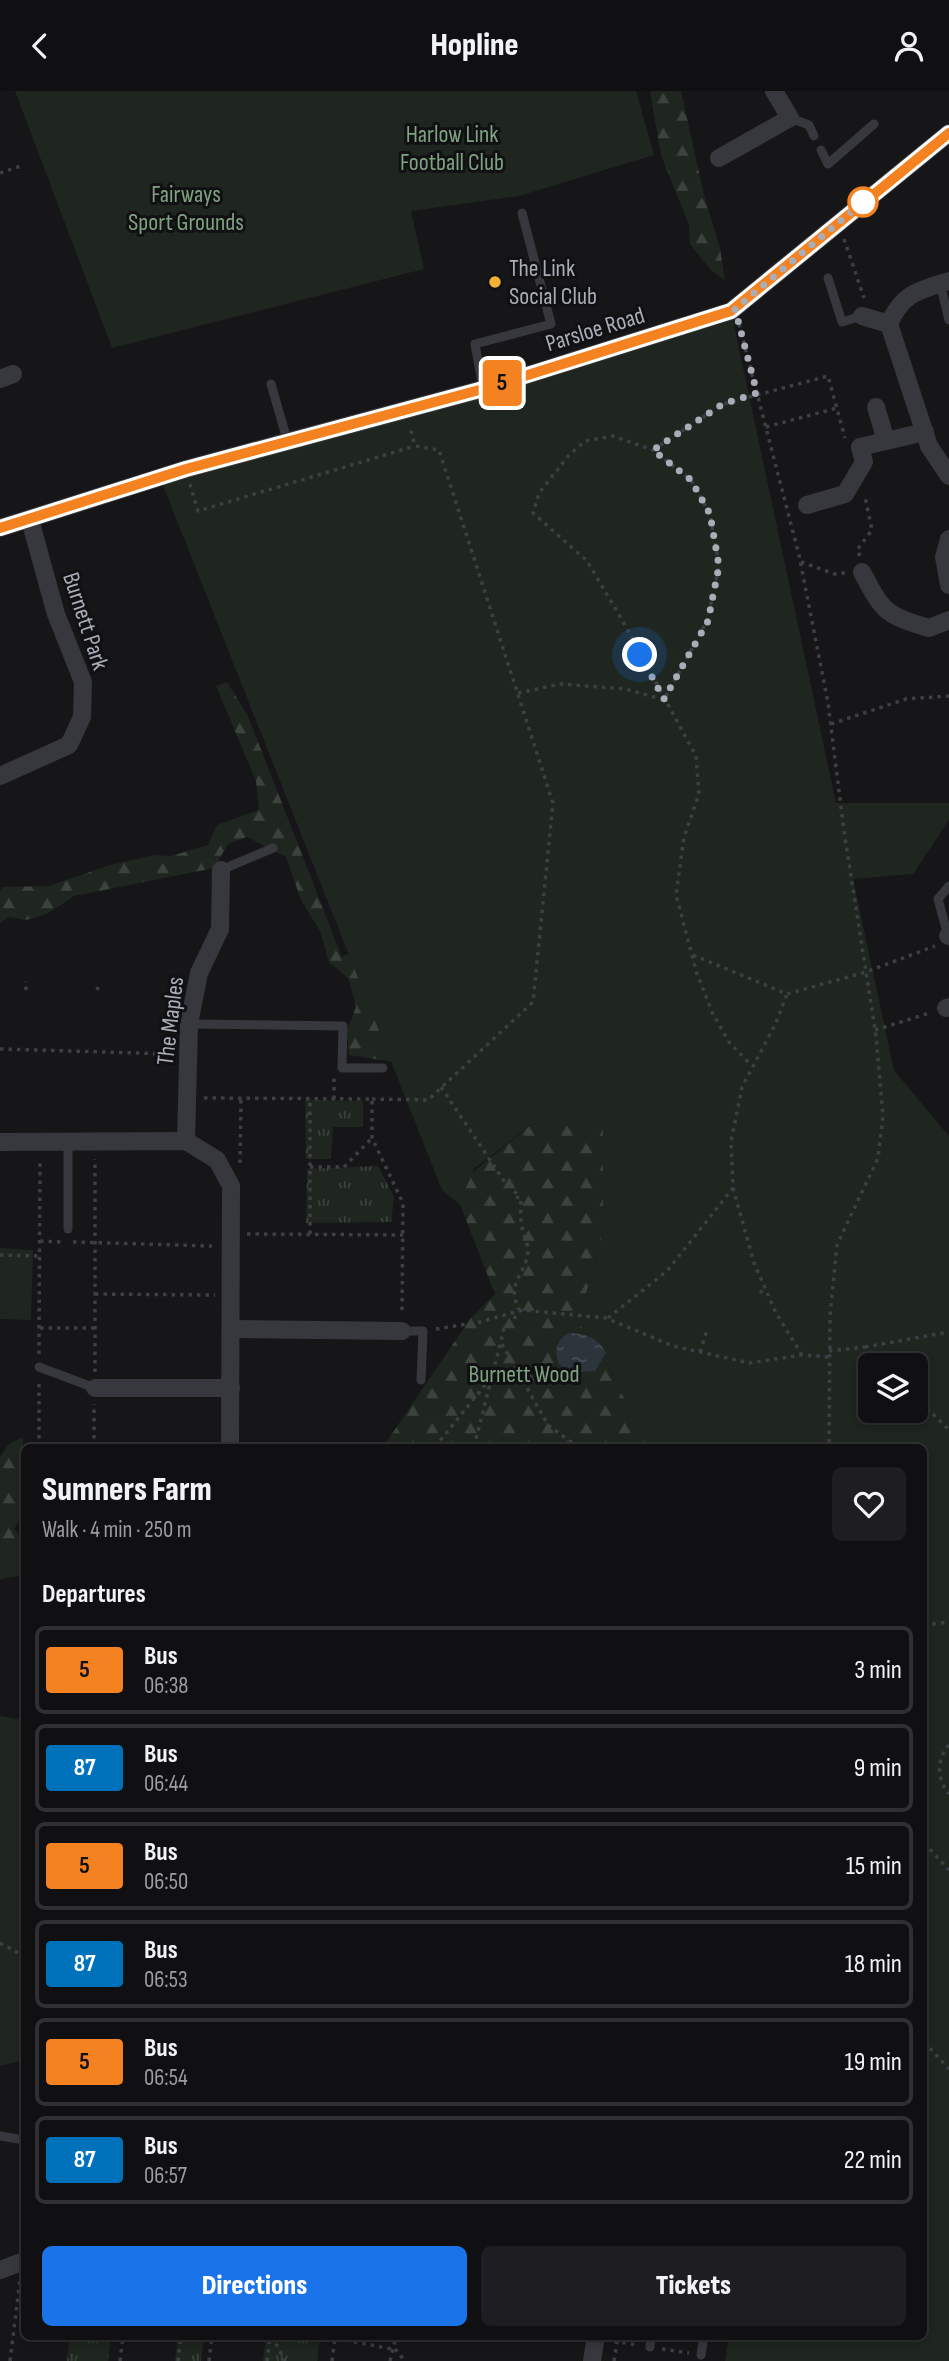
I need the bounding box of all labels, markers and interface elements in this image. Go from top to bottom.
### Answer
text: Hopline [430,26,519,65]
icon: back [21,27,59,65]
icon: person [890,27,928,65]
park label: Harlow Link Football Club [400,120,504,177]
park label: Fairways Sport Grounds [128,180,244,237]
unlabelled marker [848,187,878,217]
place label: The Link Social Club [509,254,597,311]
marker: The Link Social Club [487,274,503,290]
street label: Parsloe Road [542,301,648,358]
line badge: 5 [479,360,525,406]
text: 5 [497,368,507,397]
street label: Burnett Park [56,569,115,674]
your location [622,637,657,672]
street label: The Maples [151,975,190,1067]
map controls [858,1353,928,1423]
button: layers [858,1353,928,1423]
park label: Burnett Wood [468,1360,580,1389]
button: heart [832,1467,906,1541]
text: Sumners Farm [42,1470,212,1510]
text: Walk · 4 min · 250 m [42,1516,192,1544]
text: Departures [42,1579,146,1610]
text: Bus [144,1641,178,1672]
text: 5 [79,1655,90,1684]
text: 3 min [854,1655,902,1686]
text: 06:38 [144,1672,188,1700]
text: Bus [144,1739,178,1770]
text: 87 [74,1753,95,1782]
text: 9 min [854,1753,902,1784]
text: 06:44 [144,1770,188,1798]
text: Bus [144,1837,178,1868]
text: 5 [79,1851,90,1880]
text: 15 min [846,1851,902,1882]
text: 06:50 [144,1868,188,1896]
text: Bus [144,1935,178,1966]
text: 87 [74,1949,95,1978]
text: 18 min [845,1949,902,1980]
text: 06:53 [144,1966,188,1994]
text: Bus [144,2033,178,2064]
text: 5 [79,2047,90,2076]
text: 19 min [845,2047,902,2078]
text: 06:54 [144,2064,188,2092]
text: Bus [144,2131,178,2162]
text: 87 [74,2145,95,2174]
text: 22 min [844,2145,902,2176]
text: 06:57 [144,2162,187,2190]
button: Directions [42,2246,467,2326]
button: Tickets [481,2246,906,2326]

